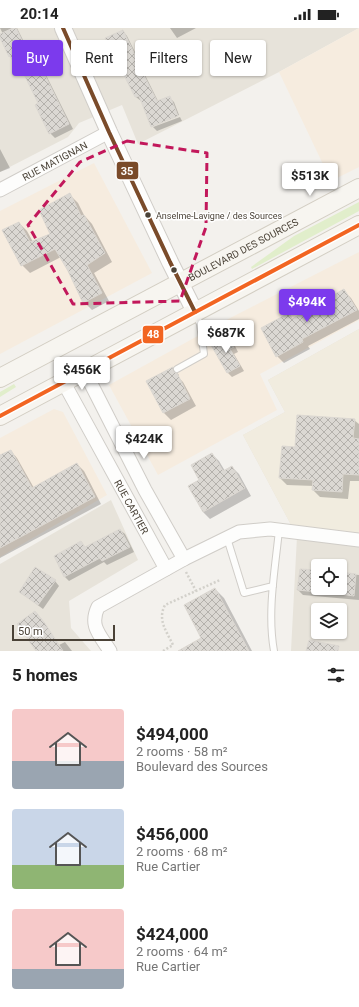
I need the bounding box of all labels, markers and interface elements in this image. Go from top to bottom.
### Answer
text: 20:14 [20,5,59,23]
chip: Buy [12,40,63,76]
chip: Rent [71,40,127,76]
chip: Filters [135,40,202,76]
chip: New [210,40,266,76]
street label: RUE MATIGNAN [21,140,89,183]
line badge: 35 [116,161,139,180]
pin: $513K [282,163,338,197]
text: 35 [121,165,133,178]
text: $513K [291,168,329,183]
marker: Anselme-Lavigne / des Sources [143,210,153,220]
place label: Anselme-Lavigne / des Sources [156,211,282,221]
street label: BOULEVARD DES SOURCES [186,216,300,283]
unlabelled marker [169,265,179,275]
pin: $494K [279,289,335,323]
text: $494K [288,294,326,309]
pin: $687K [198,320,254,354]
line badge: 48 [142,325,164,344]
text: $687K [207,325,245,340]
text: 48 [147,328,159,341]
pin: $456K [54,357,110,391]
text: $456K [63,362,101,377]
pin: $424K [116,426,172,460]
text: $424K [125,431,163,446]
street label: RUE CARTIER [112,478,151,536]
map controls [311,559,347,639]
button: locate [311,559,347,595]
button: layers [311,603,347,639]
scale bar [12,623,115,642]
text: 50 m [18,625,43,638]
icon: filters [325,664,347,686]
text: 5 homes [12,665,78,685]
text: $494,000 [136,724,208,744]
icon: home [44,725,92,773]
text: 2 rooms · 58 m² [136,744,228,759]
text: Boulevard des Sources [136,759,268,774]
text: $456,000 [136,824,208,844]
icon: home [44,825,92,873]
text: 2 rooms · 68 m² [136,844,228,859]
text: Rue Cartier [136,859,200,874]
text: $424,000 [136,924,208,944]
icon: home [44,925,92,973]
text: 2 rooms · 64 m² [136,944,228,959]
text: Rue Cartier [136,959,200,974]

